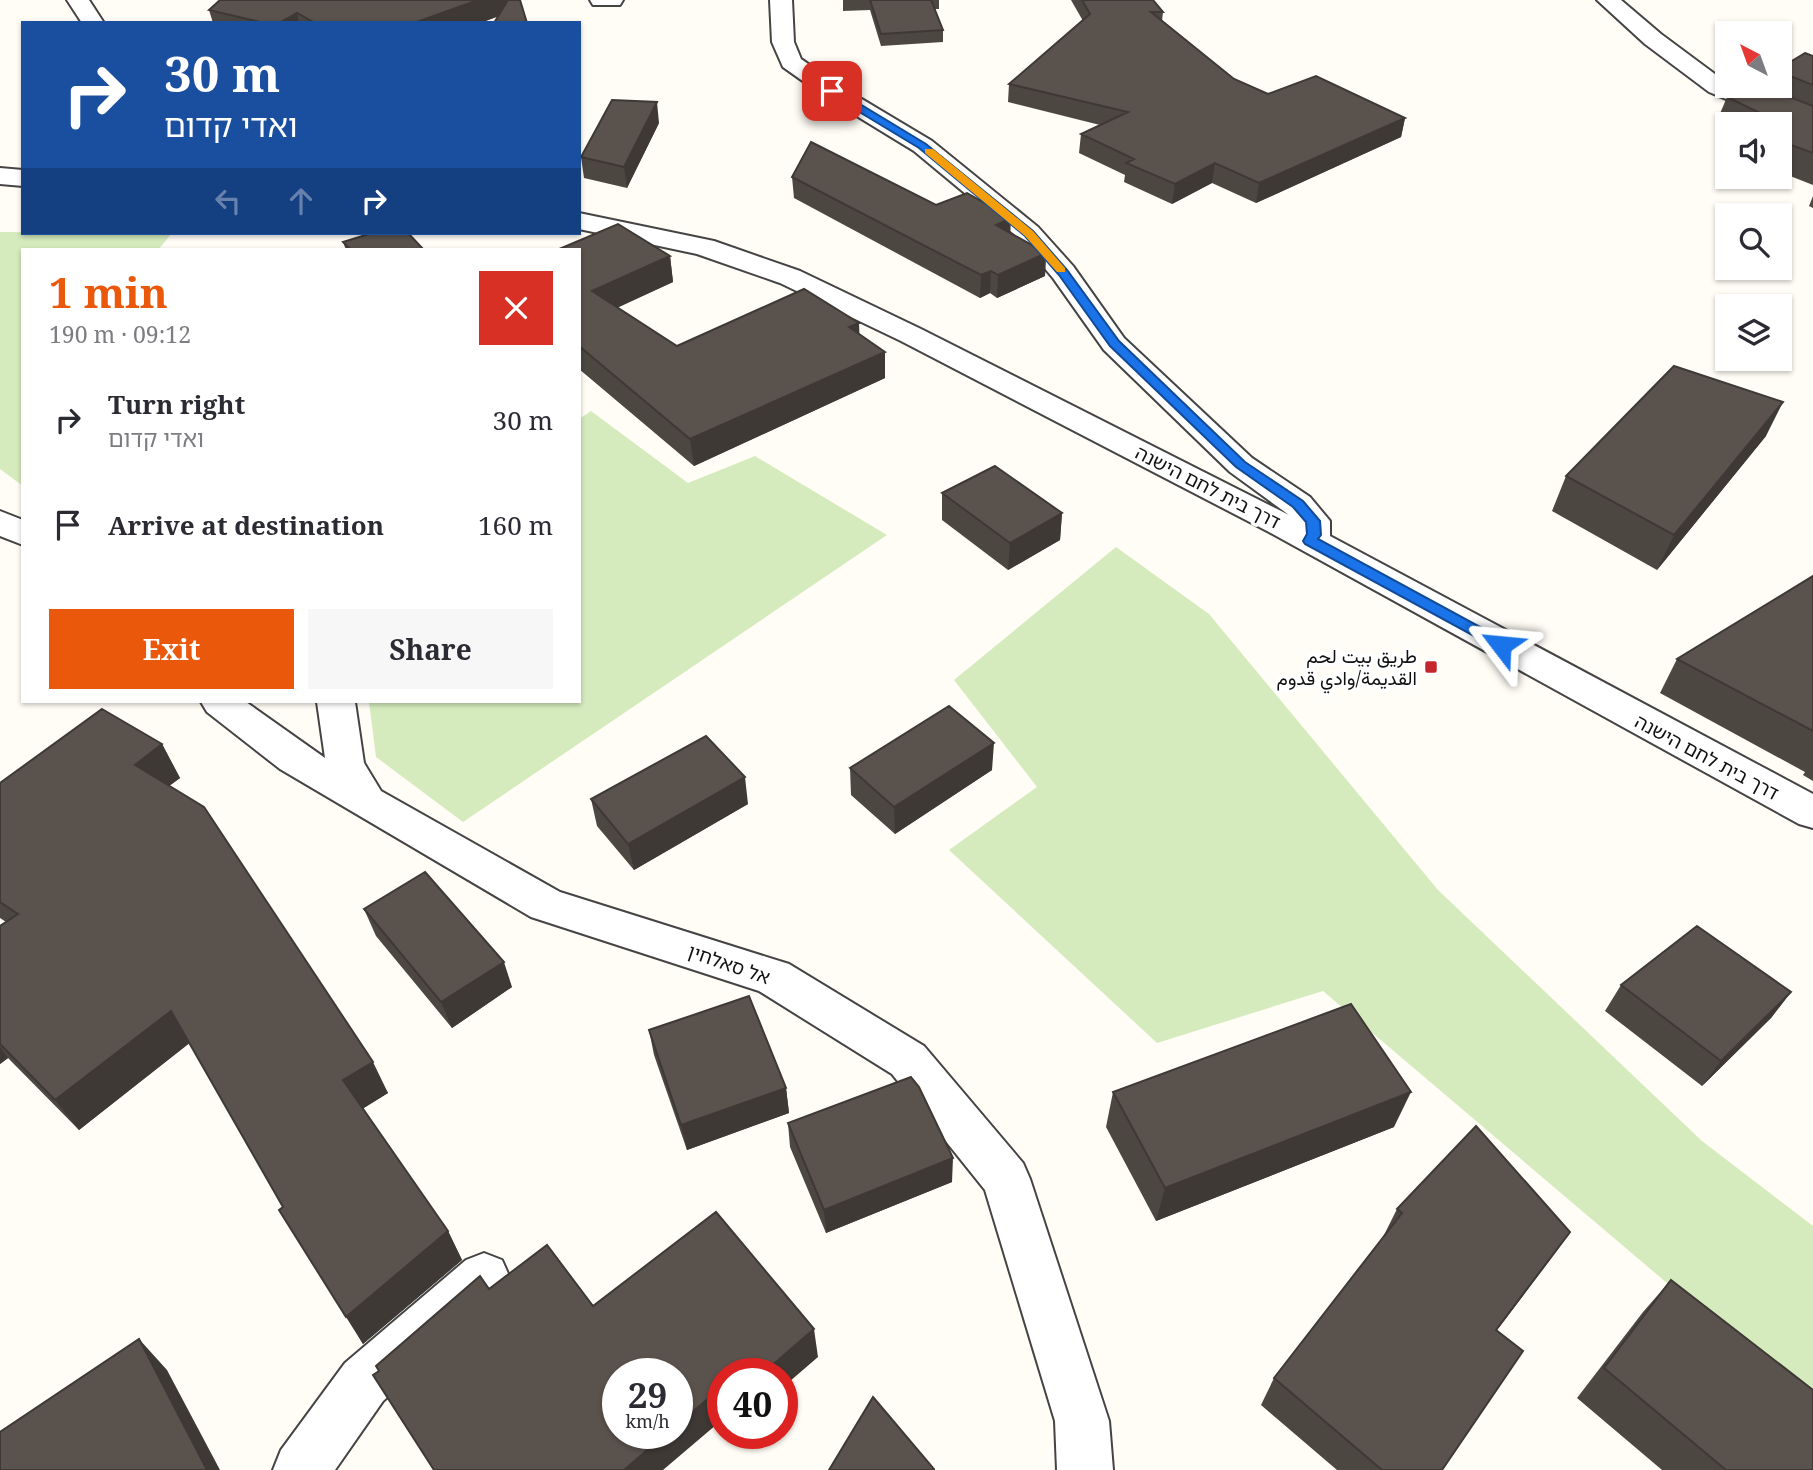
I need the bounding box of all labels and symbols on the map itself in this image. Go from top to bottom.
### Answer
north arrow [1715,21,1792,98]
pin [802,61,862,121]
street label: דרך בית לחם הישנה [1131,439,1285,535]
position arrow [1464,608,1538,682]
place label: طريق بيت لحم القديمة/وادي قدوم [1277,643,1417,694]
marker: طريق بيت لحم القديمة/وادي قدوم [1423,659,1439,675]
street label: דרך בית לחם הישנה [1630,708,1784,806]
street label: אל סאלחין [684,938,774,990]
speed limit sign: 40 [707,1358,798,1449]

